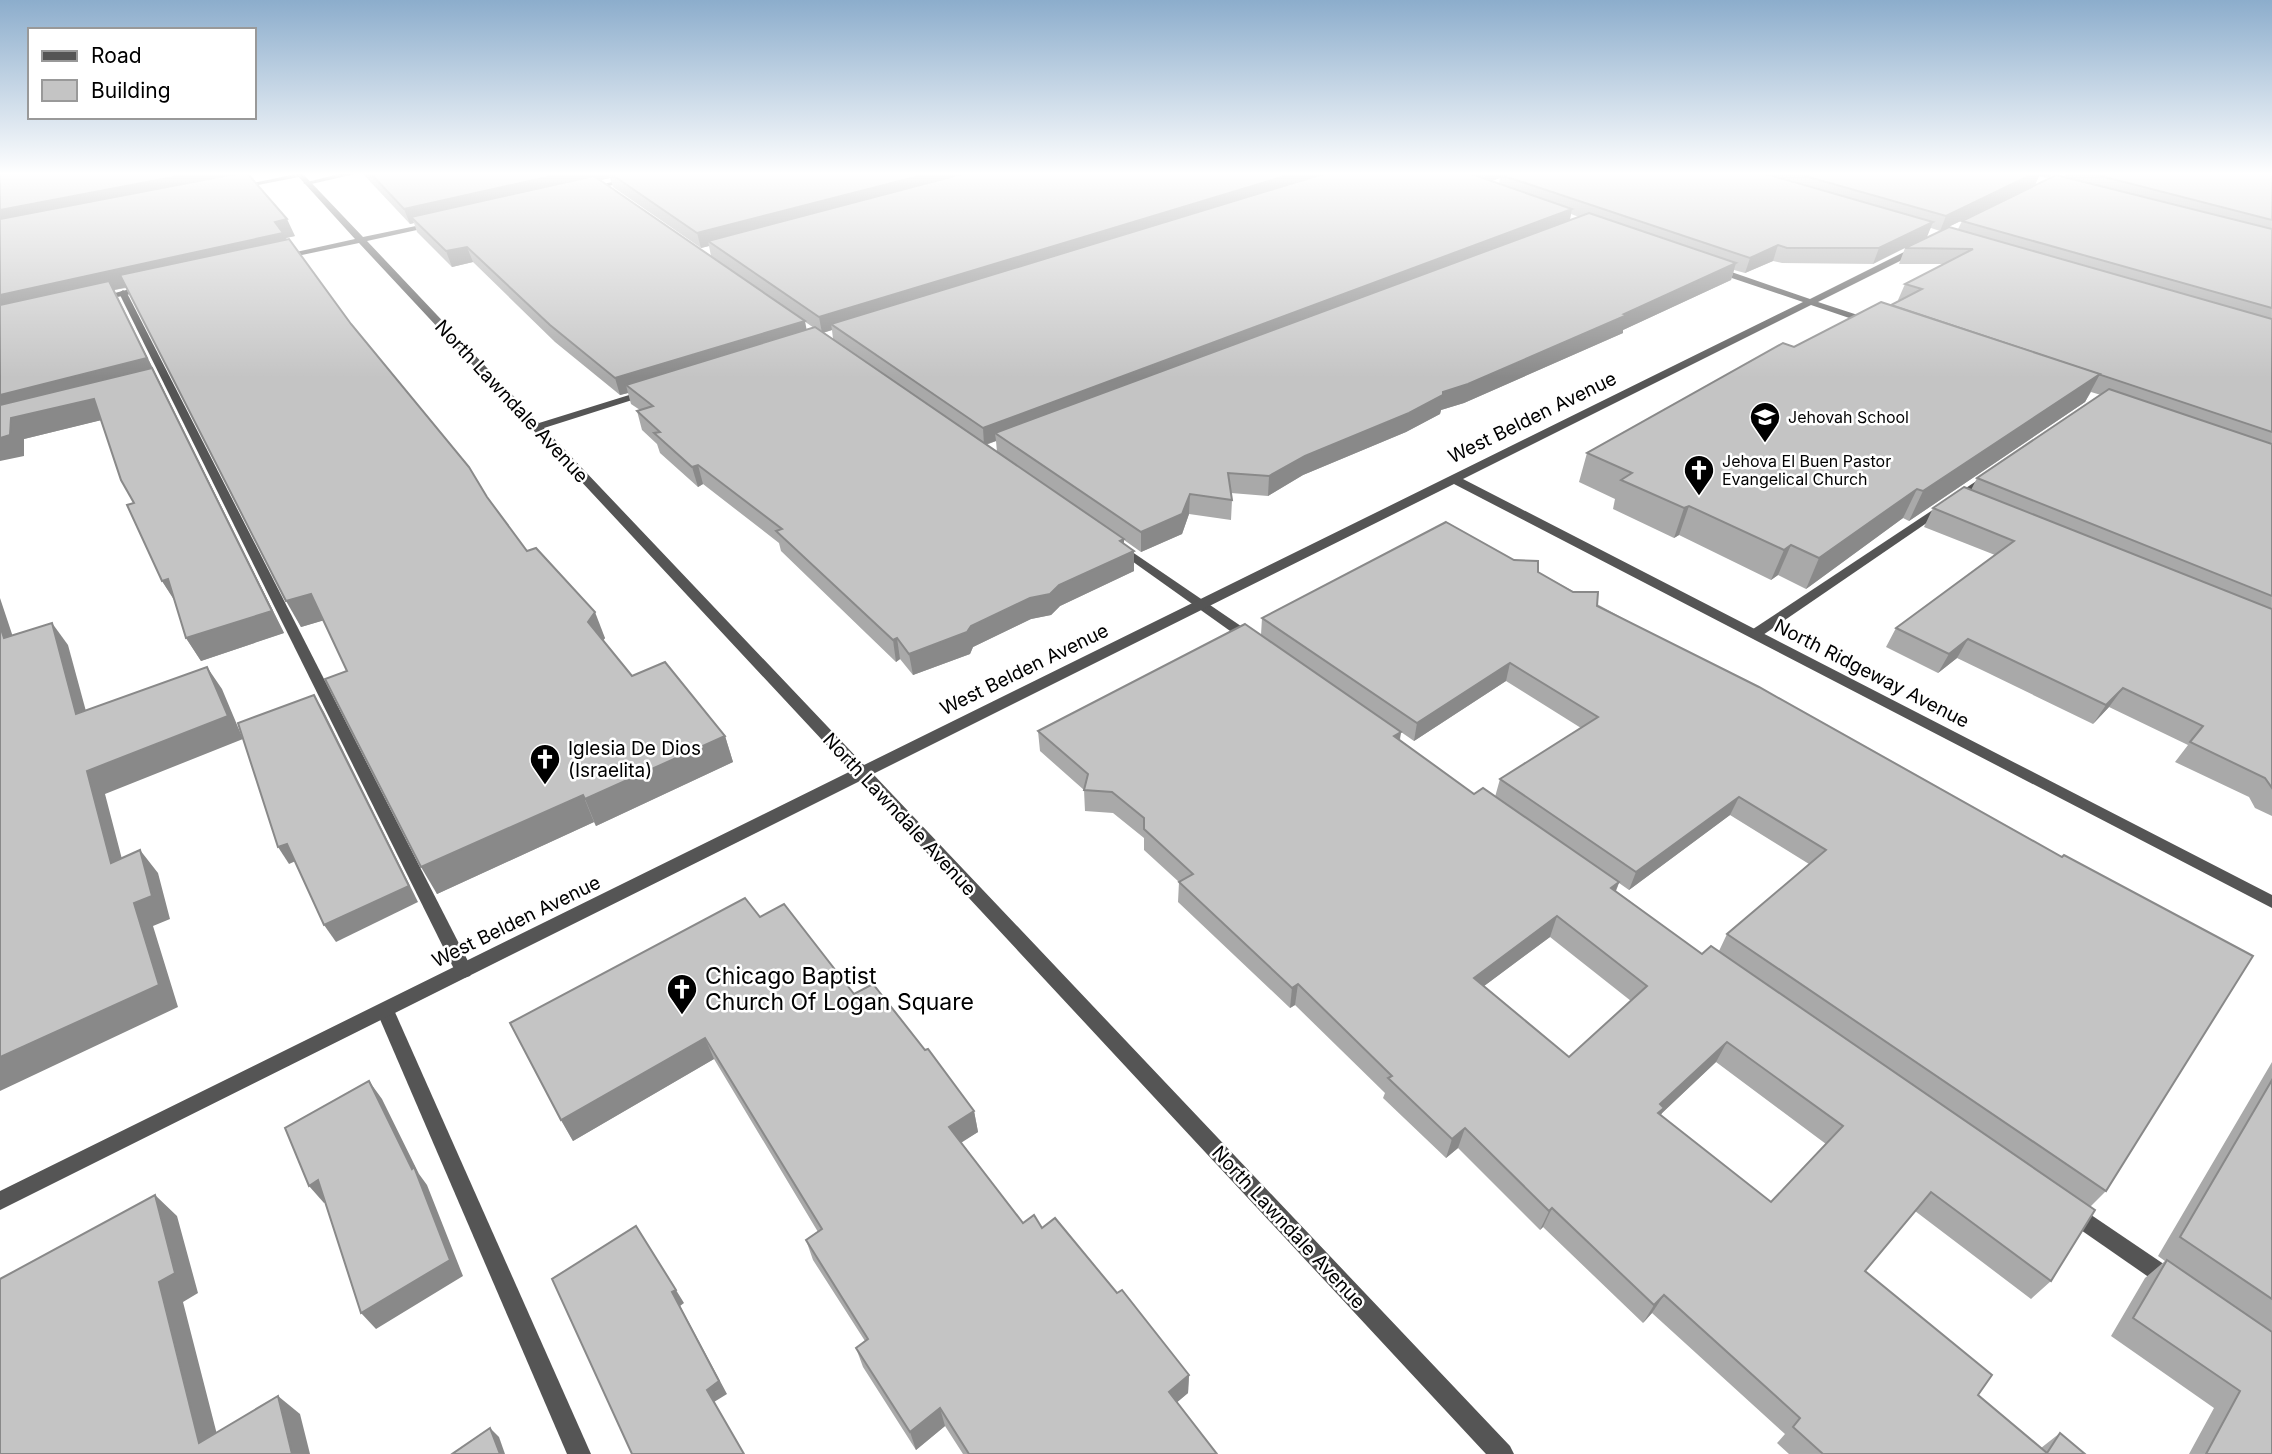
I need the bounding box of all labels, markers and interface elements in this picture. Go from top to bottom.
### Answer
legend [28,28,256,119]
text: Road [91,43,142,68]
text: Building [91,78,171,103]
street label: North Lawndale Avenue [430,315,593,488]
street label: West Belden Avenue [1444,367,1620,468]
school or university icon: Jehovah School [1748,400,1782,444]
place label: Jehovah School [1788,407,1909,427]
place label: Jehova El Buen Pastor Evangelical Church [1722,451,1891,489]
church icon: Jehova El Buen Pastor Evangelical Church [1682,453,1716,497]
street label: North Ridgeway Avenue [1771,614,1973,733]
street label: West Belden Avenue [936,619,1112,720]
street label: North Lawndale Avenue [818,728,981,901]
place label: Iglesia De Dios (Israelita) [568,737,701,782]
church icon: Iglesia De Dios (Israelita) [528,742,562,786]
street label: West Belden Avenue [428,871,604,972]
place label: Chicago Baptist Church Of Logan Square [705,962,974,1016]
church icon: Chicago Baptist Church Of Logan Square [665,972,699,1016]
street label: North Lawndale Avenue [1207,1141,1370,1314]

